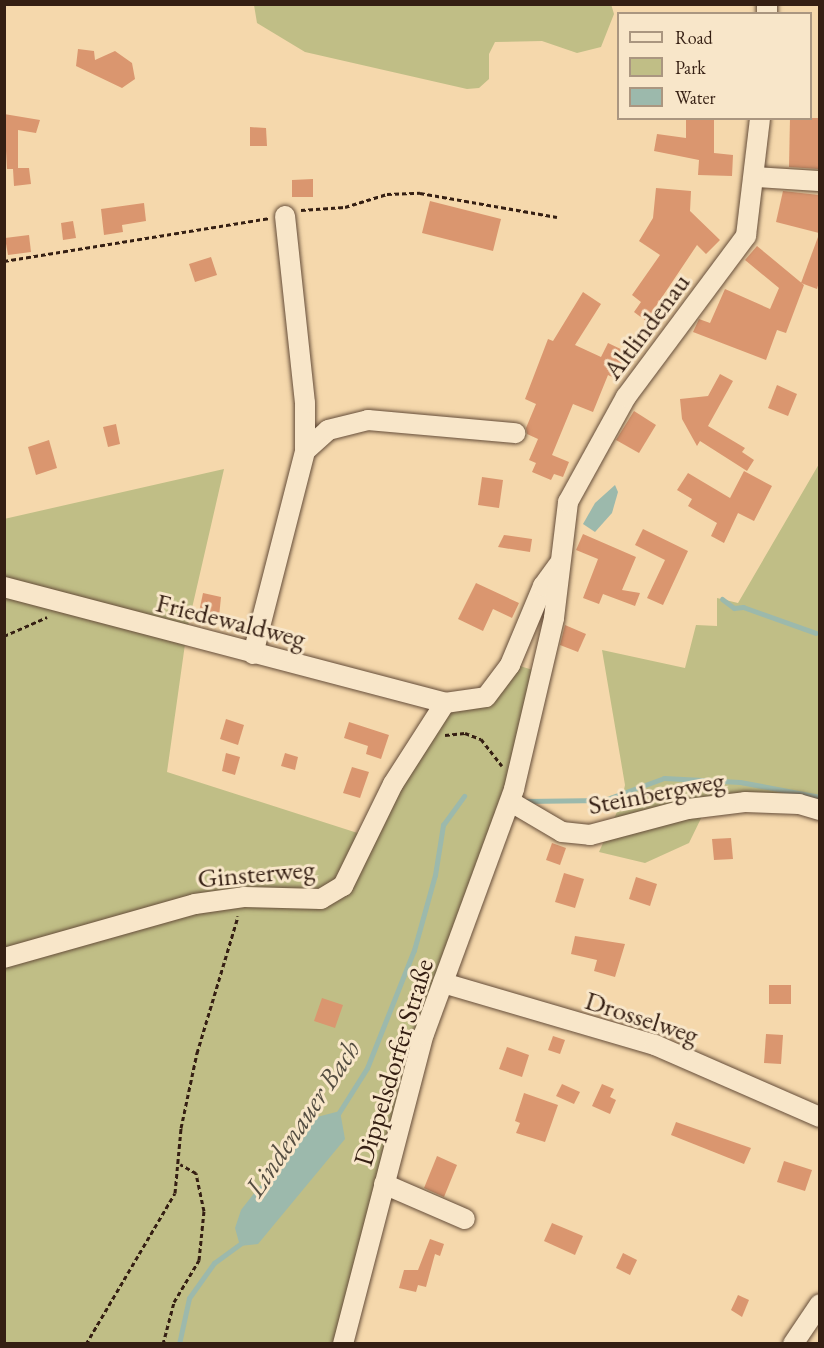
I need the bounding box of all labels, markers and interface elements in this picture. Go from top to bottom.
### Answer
legend [617,12,812,120]
text: Road [675,26,713,49]
text: Park [675,56,706,79]
text: Water [675,86,716,109]
street label: Altlindenau [596,267,696,385]
street label: Friedewaldweg [153,586,309,654]
street label: Steinbergweg [585,763,727,821]
street label: Ginsterweg [196,852,316,894]
street label: Dippelsdorfer Straße [346,955,440,1169]
street label: Drosselweg [581,983,703,1051]
water label: Lindenauer Bach [237,1033,367,1203]

